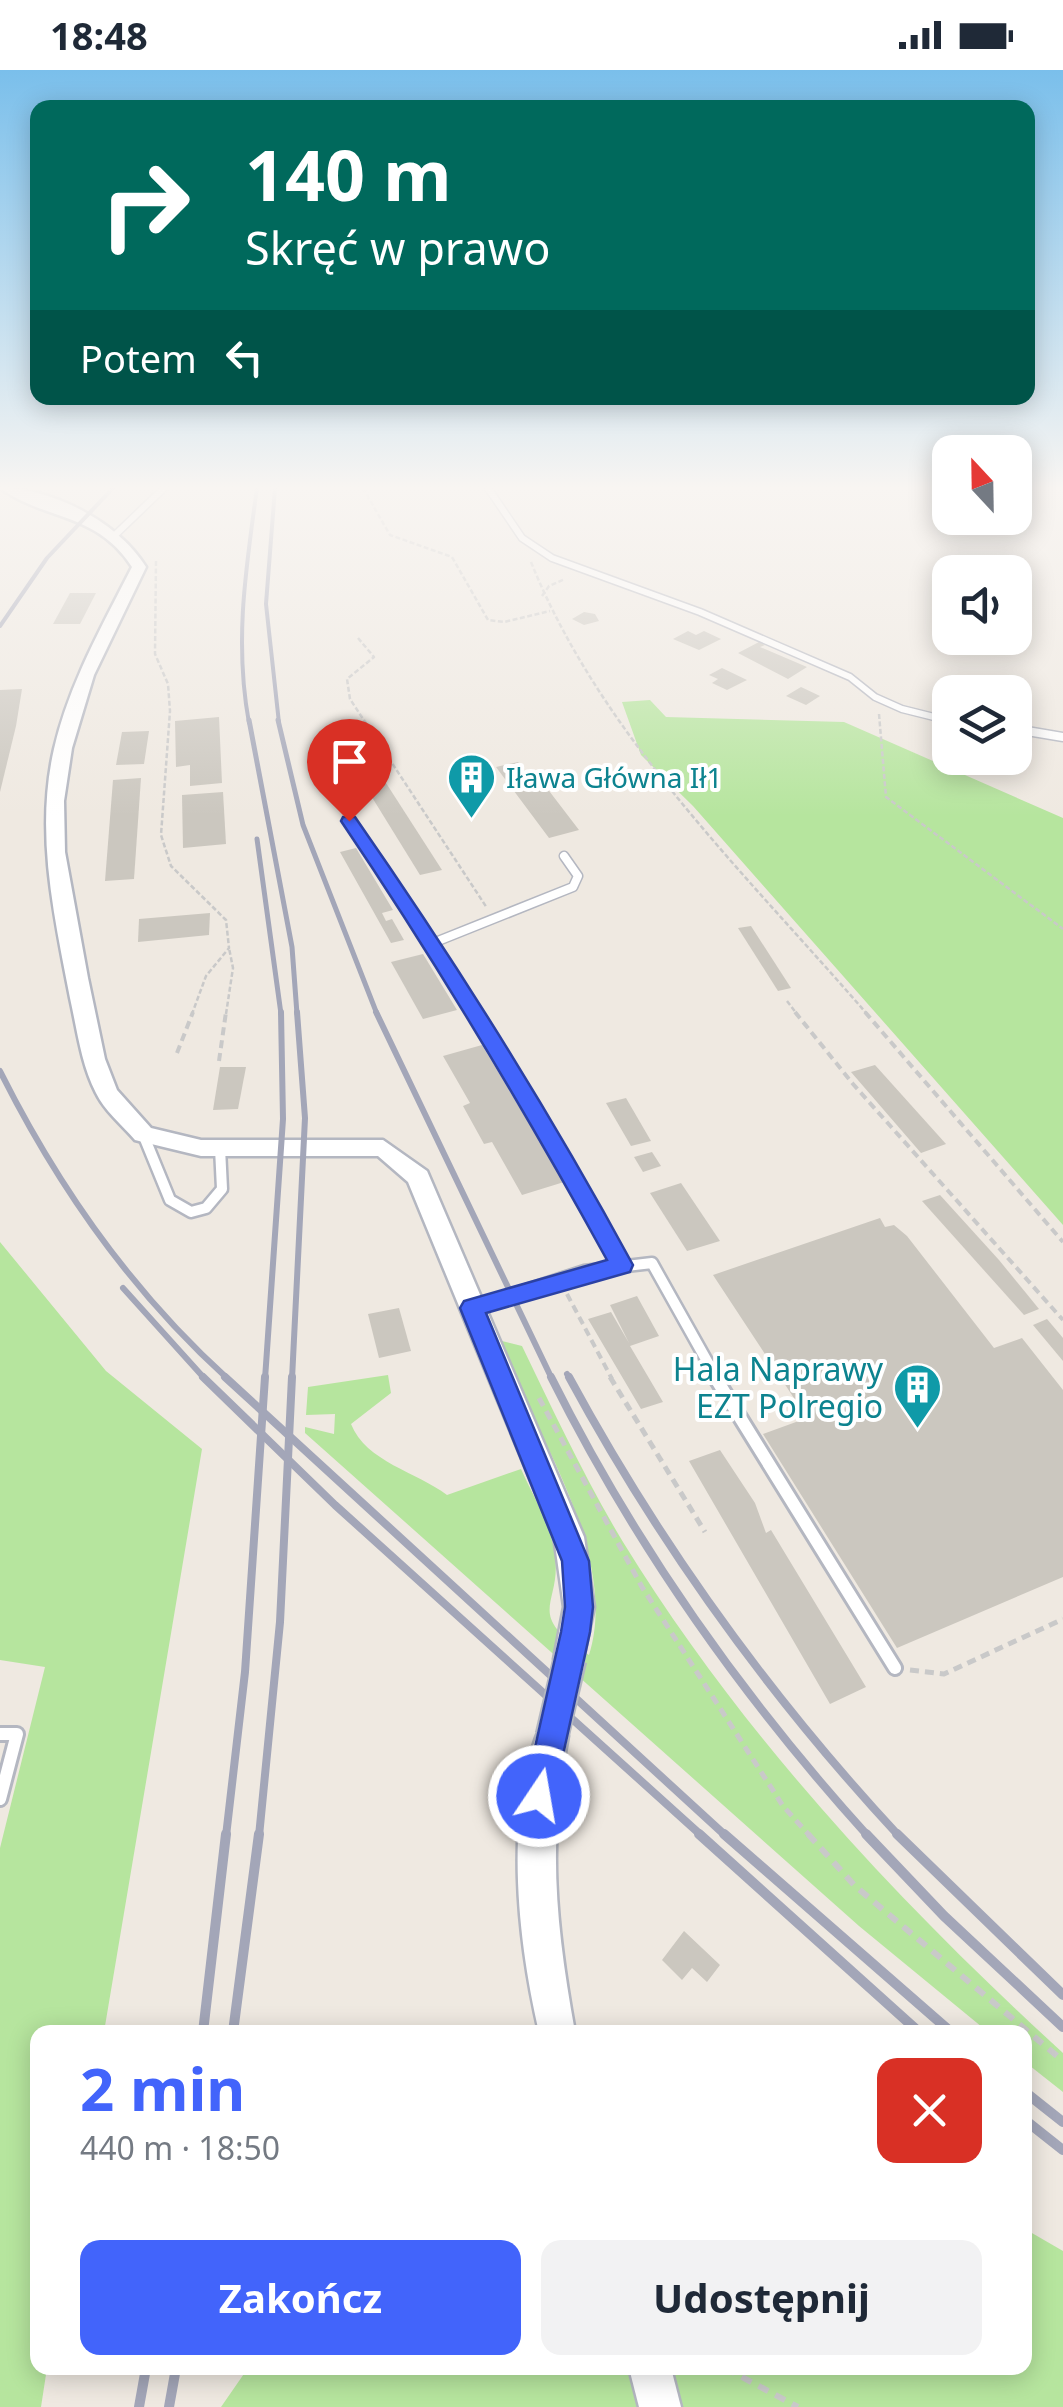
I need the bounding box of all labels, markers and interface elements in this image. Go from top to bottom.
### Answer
text: 18:48 [50,9,148,61]
text: 140 m [245,126,452,222]
icon: right [80,140,210,270]
text: Skręć w prawo [245,217,550,278]
icon: left [217,330,272,385]
text: Potem [80,332,197,384]
north arrow [932,435,1032,535]
map controls [932,435,1032,775]
button: sound [932,555,1032,655]
button: layers [932,675,1032,775]
pin [307,719,392,822]
icon: arrive [322,734,377,789]
building icon: Iława Główna Ił1 [445,752,497,820]
place label: Iława Główna Ił1 [506,758,722,796]
place label: Hala Naprawy EZT Polregio [673,1347,884,1427]
building icon: Hala Naprawy EZT Polregio [892,1362,944,1430]
position arrow [487,1744,591,1848]
text: 2 min [80,2047,245,2129]
button: close [877,2058,982,2163]
text: 440 m · 18:50 [80,2126,280,2169]
button: Zakończ [80,2240,521,2355]
button: Udostępnij [541,2240,982,2355]

